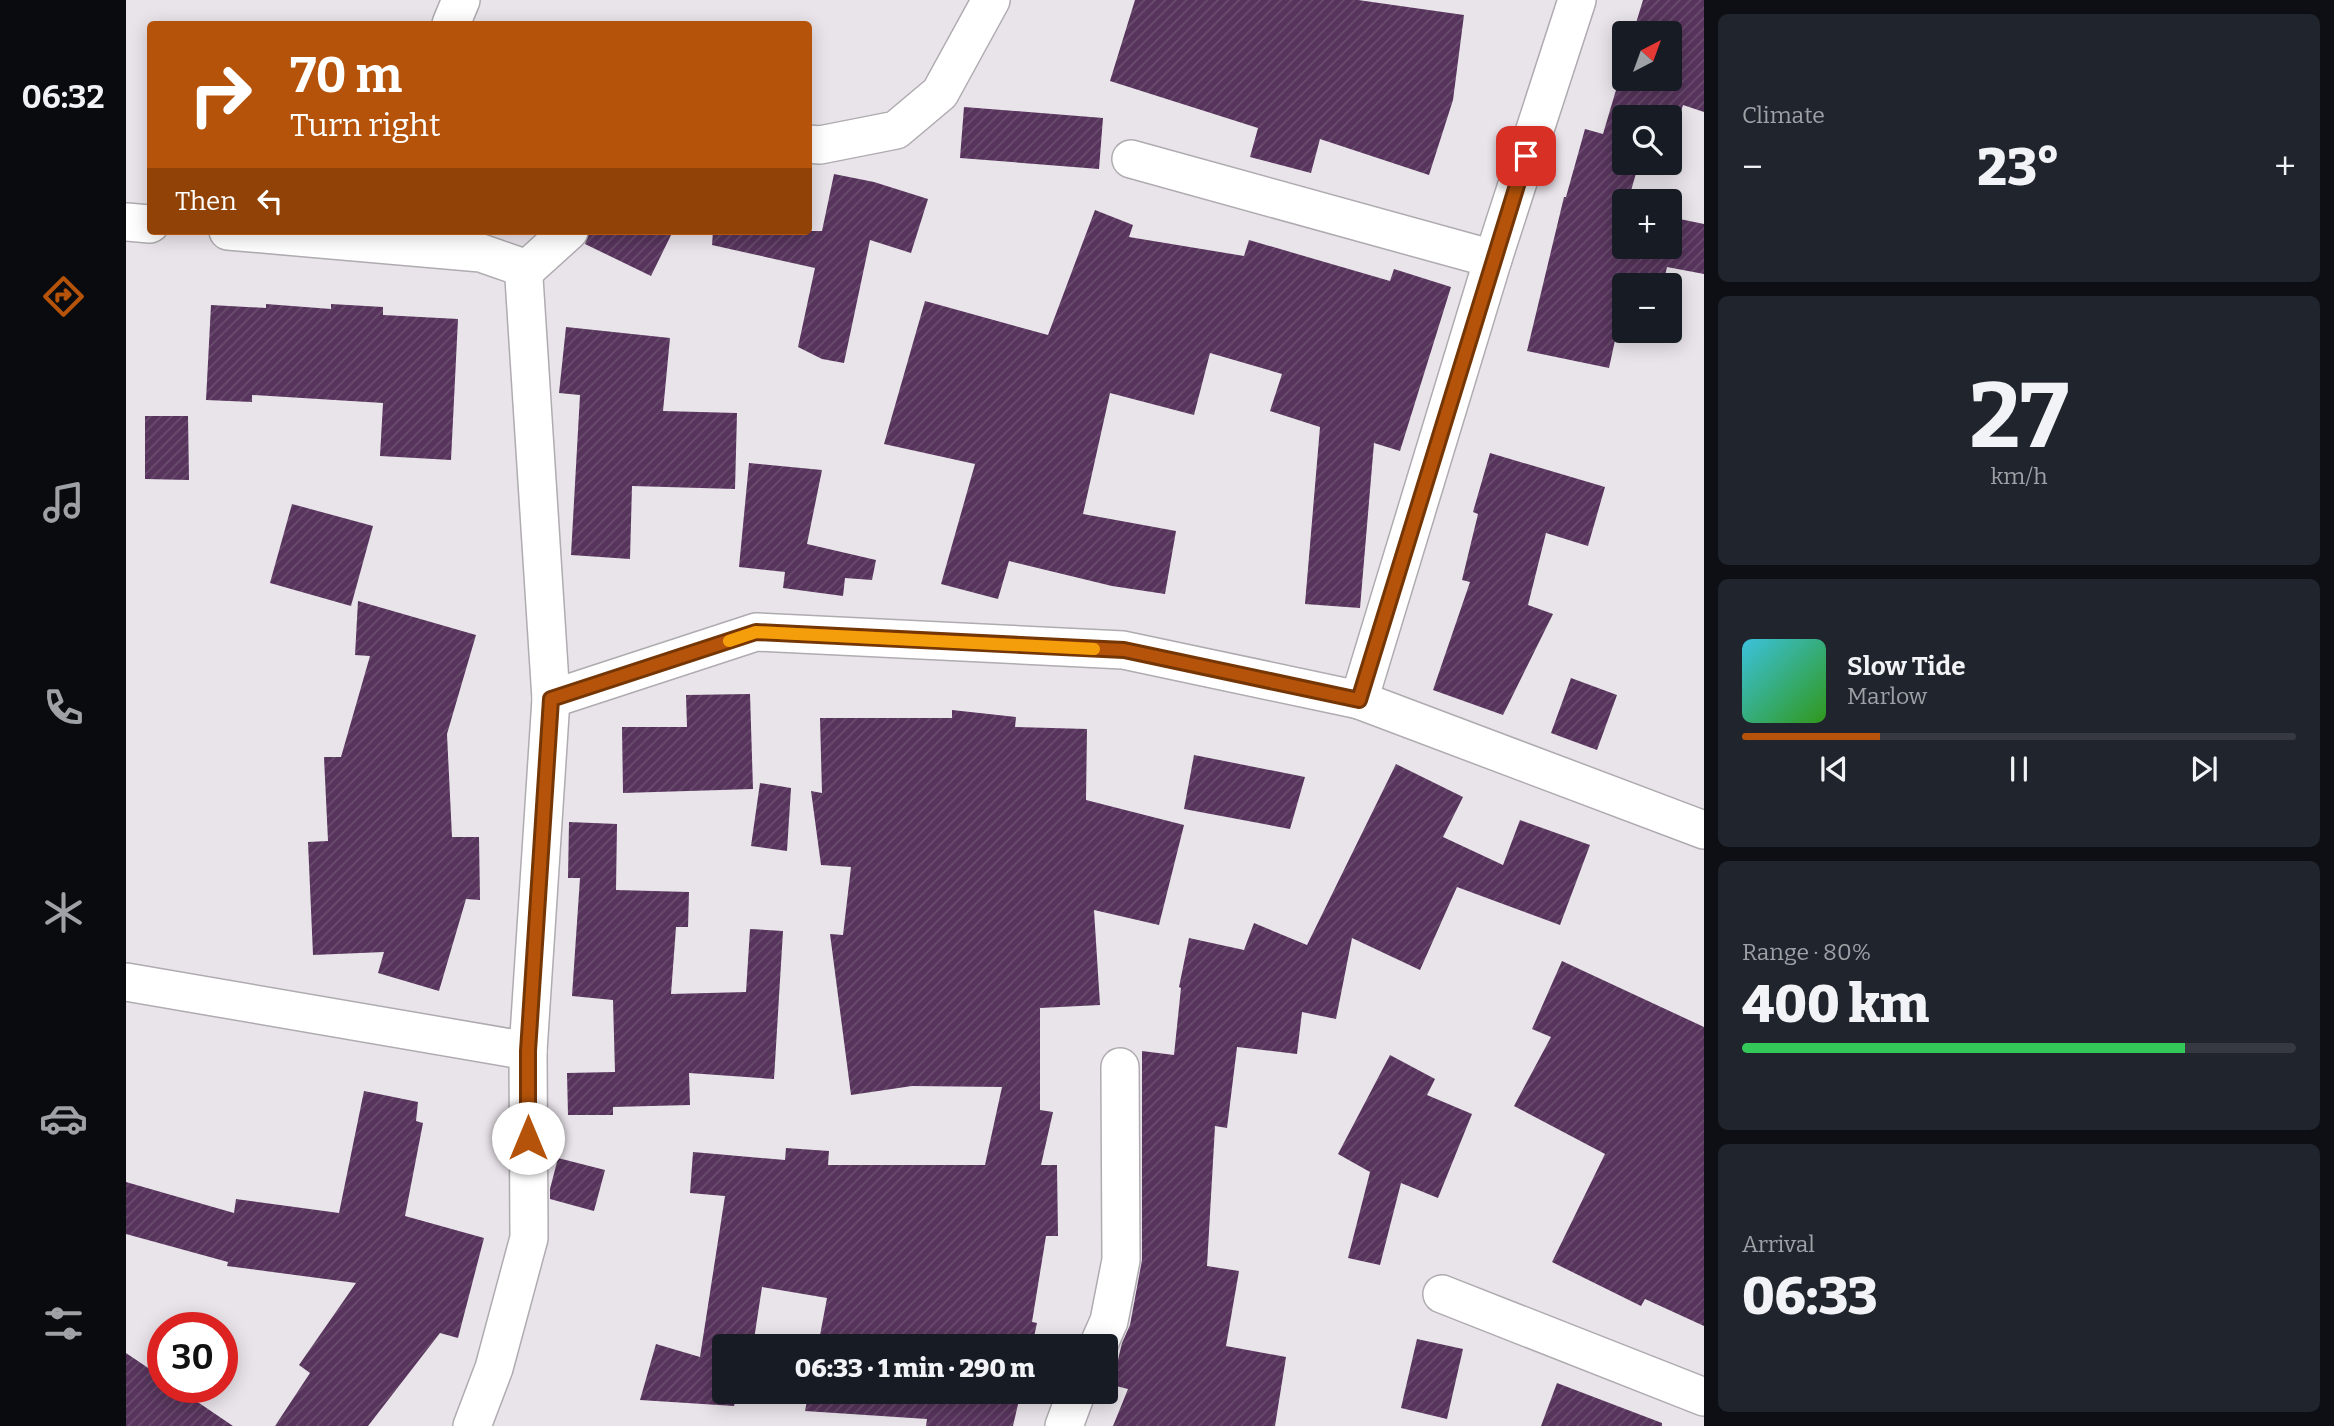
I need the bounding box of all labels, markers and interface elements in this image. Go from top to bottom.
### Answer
north arrow [1612,21,1682,91]
map controls [1612,21,1682,343]
text: 70 m [290,46,402,105]
icon: right [175,49,266,140]
text: 06:32 [21,78,105,116]
text: Climate [1742,101,1825,129]
button: search [1612,105,1682,175]
text: Turn right [290,106,441,144]
pin [1496,126,1556,186]
text: 23° [1977,136,2060,199]
icon: arrive [1507,137,1545,175]
text: − [1742,144,1763,190]
text: + [2274,144,2296,190]
icon: left [251,182,289,220]
text: Then [175,186,237,217]
button: + [1612,189,1682,259]
icon: directions [39,272,88,321]
button: − [1612,273,1682,343]
text: 27 [1969,362,2069,471]
text: km/h [1991,462,2047,490]
icon: music [39,478,88,527]
text: Slow Tide [1847,651,1966,682]
text: Marlow [1847,682,1927,710]
icon: phone [39,683,88,732]
icon: previous [1815,750,1853,788]
icon: pause [2000,750,2038,788]
icon: next [2185,750,2223,788]
icon: climate [39,888,88,937]
text: Range · 80% [1742,938,1871,966]
text: 400 km [1742,973,1929,1036]
icon: car [39,1094,88,1143]
position arrow [491,1101,565,1175]
text: Arrival [1742,1230,1815,1258]
text: 06:33 [1742,1265,1878,1328]
icon: filters [39,1299,88,1348]
speed limit sign: 30 [147,1312,238,1403]
text: 06:33 · 1 min · 290 m [795,1353,1035,1384]

